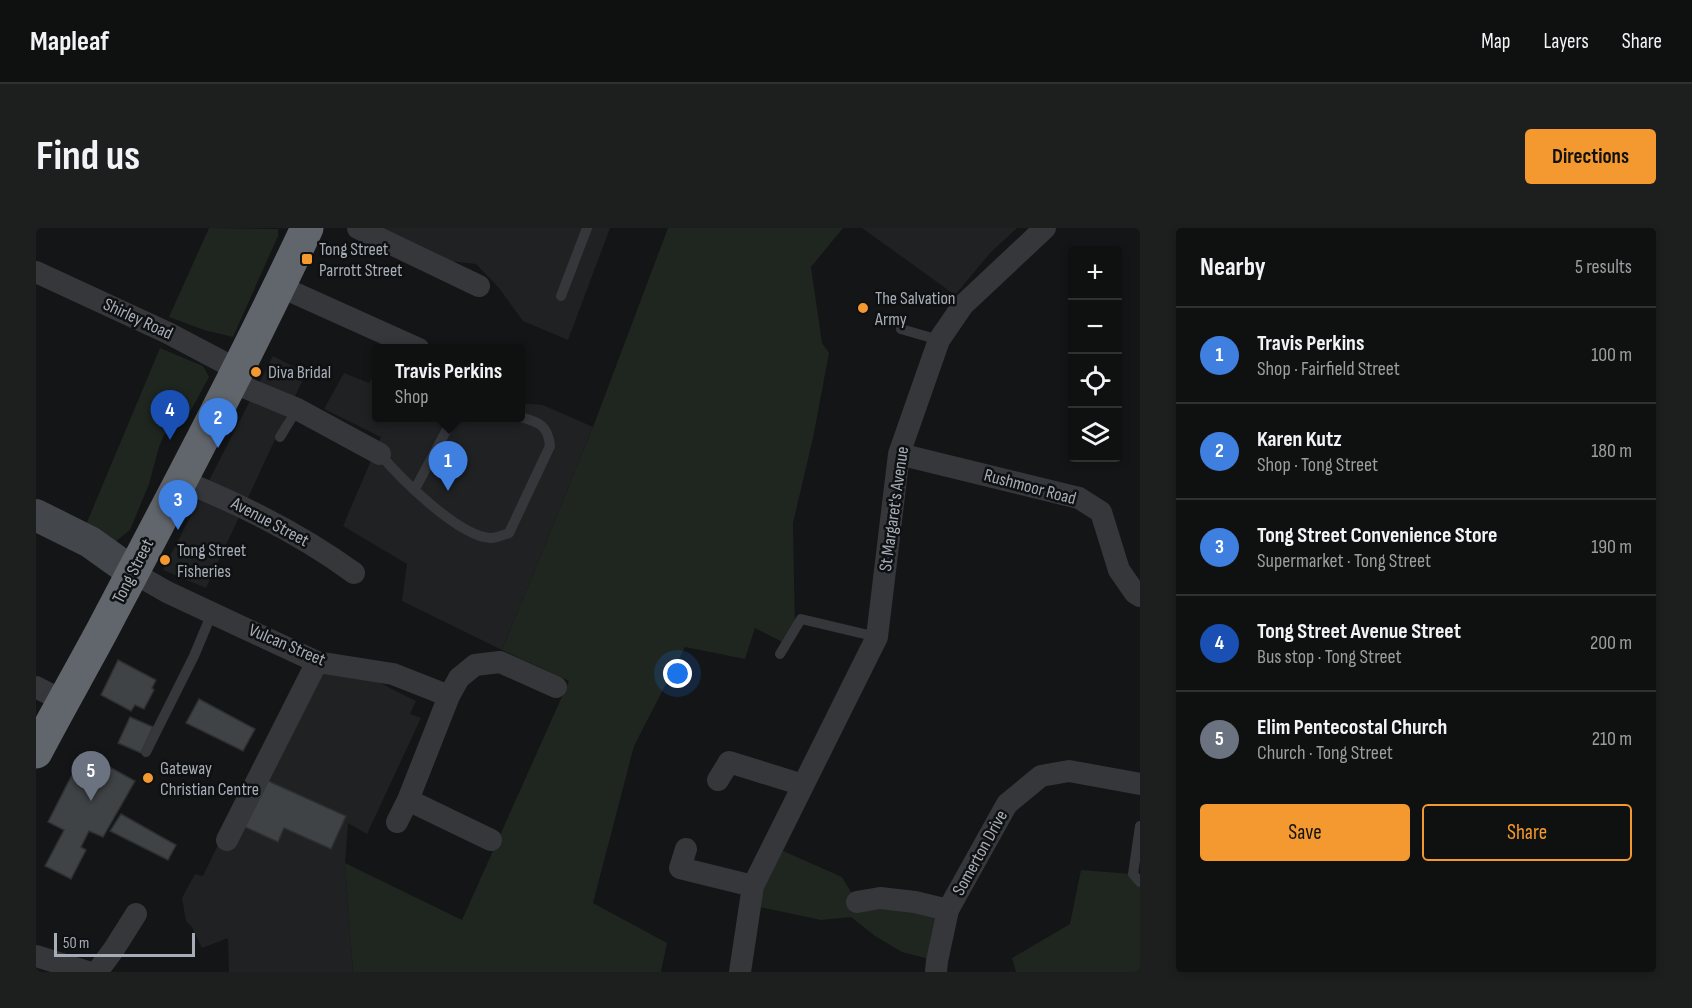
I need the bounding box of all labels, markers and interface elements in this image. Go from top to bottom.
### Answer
text: Mapleaf [30,25,109,58]
text: Map [1481,29,1510,54]
text: Layers [1543,29,1589,54]
text: Share [1622,29,1662,54]
button: Directions [1525,129,1656,184]
text: Find us [36,131,140,182]
place label: Tong Street Parrott Street [319,239,403,281]
map controls [1068,246,1122,462]
button: + [1068,246,1122,300]
marker: Tong Street Parrott Street [300,252,314,266]
text: Nearby [1200,252,1266,283]
text: 5 results [1575,255,1632,279]
place label: The Salvation Army [874,288,956,330]
street label: Shirley Road [100,294,176,344]
button: − [1068,300,1122,354]
marker: The Salvation Army [856,301,870,315]
text: Travis Perkins [1257,330,1364,357]
text: 1 [1216,343,1223,367]
text: 100 m [1591,343,1632,367]
popup [372,344,525,422]
button: locate [1068,354,1122,408]
text: Shop · Fairfield Street [1257,357,1400,381]
text: Travis Perkins [395,358,502,385]
place label: Diva Bridal [268,362,331,383]
marker: Diva Bridal [249,365,263,379]
text: Shop [395,385,429,409]
pin: 4 [150,390,190,440]
pin: 2 [198,398,237,448]
button: layers [1068,408,1122,462]
text: Karen Kutz [1257,426,1342,453]
text: 2 [1215,439,1224,463]
text: 180 m [1591,439,1632,463]
pin: 1 [428,442,468,491]
street label: St Margaret's Avenue [875,445,913,573]
text: Shop · Tong Street [1257,453,1378,477]
street label: Rushmoor Road [982,465,1078,509]
pin: 3 [158,480,198,530]
street label: Avenue Street [227,492,313,551]
text: Tong Street Convenience Store [1257,522,1497,549]
street label: Tong Street [108,535,158,607]
text: 3 [1215,535,1224,559]
text: 190 m [1591,535,1632,559]
place label: Tong Street Fisheries [177,540,247,582]
text: Supermarket · Tong Street [1257,549,1431,573]
marker: Tong Street Fisheries [158,553,172,567]
text: Tong Street Avenue Street [1257,618,1461,645]
street label: Vulcan Street [246,619,329,671]
text: 4 [1215,631,1224,655]
text: 200 m [1590,631,1632,655]
text: Bus stop · Tong Street [1257,645,1402,669]
your location [663,659,692,688]
text: Elim Pentecostal Church [1257,714,1447,741]
text: 5 [1215,727,1224,751]
text: 210 m [1592,727,1632,751]
text: Church · Tong Street [1257,741,1393,765]
pin: 5 [72,752,110,801]
place label: Gateway Christian Centre [160,758,259,800]
marker: Gateway Christian Centre [141,771,155,785]
button: Save [1200,804,1410,861]
button: Share [1422,804,1632,861]
street label: Somerton Drive [948,807,1012,899]
scale bar [54,930,195,958]
text: 50 m [63,934,89,953]

